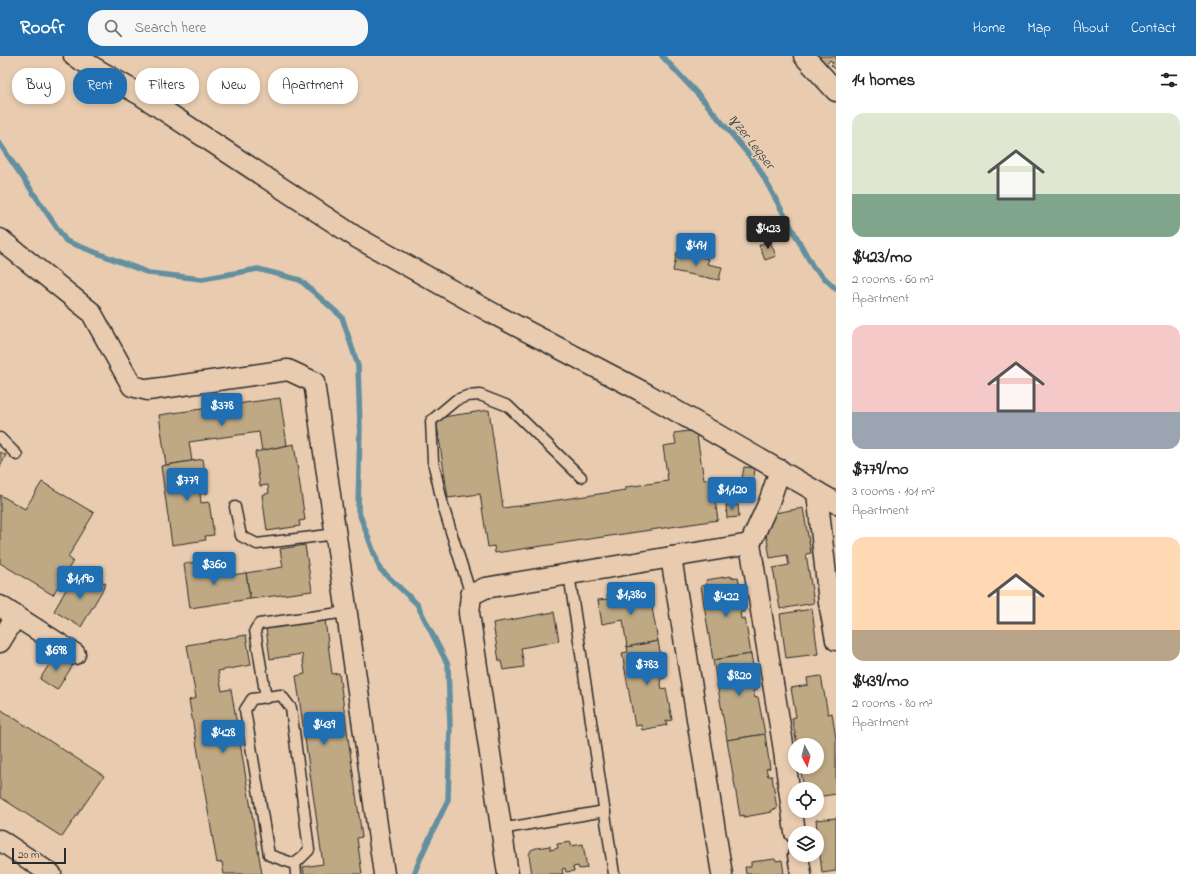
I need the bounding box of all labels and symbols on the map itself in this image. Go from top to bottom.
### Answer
water label: Iɣzer Leqṣer [723,110,780,175]
pin: $423 [744,216,792,250]
pin: $491 [672,233,720,267]
pin: $378 [198,393,246,427]
pin: $779 [163,468,211,502]
pin: $1,120 [699,477,765,511]
pin: $360 [190,552,238,586]
pin: $1,190 [47,566,113,600]
pin: $1,380 [598,582,664,616]
pin: $422 [702,584,750,618]
pin: $698 [32,638,80,672]
pin: $783 [623,652,671,686]
pin: $820 [715,663,763,697]
pin: $439 [300,712,348,746]
pin: $428 [199,720,247,754]
north arrow [788,738,824,774]
scale bar [12,846,66,865]

